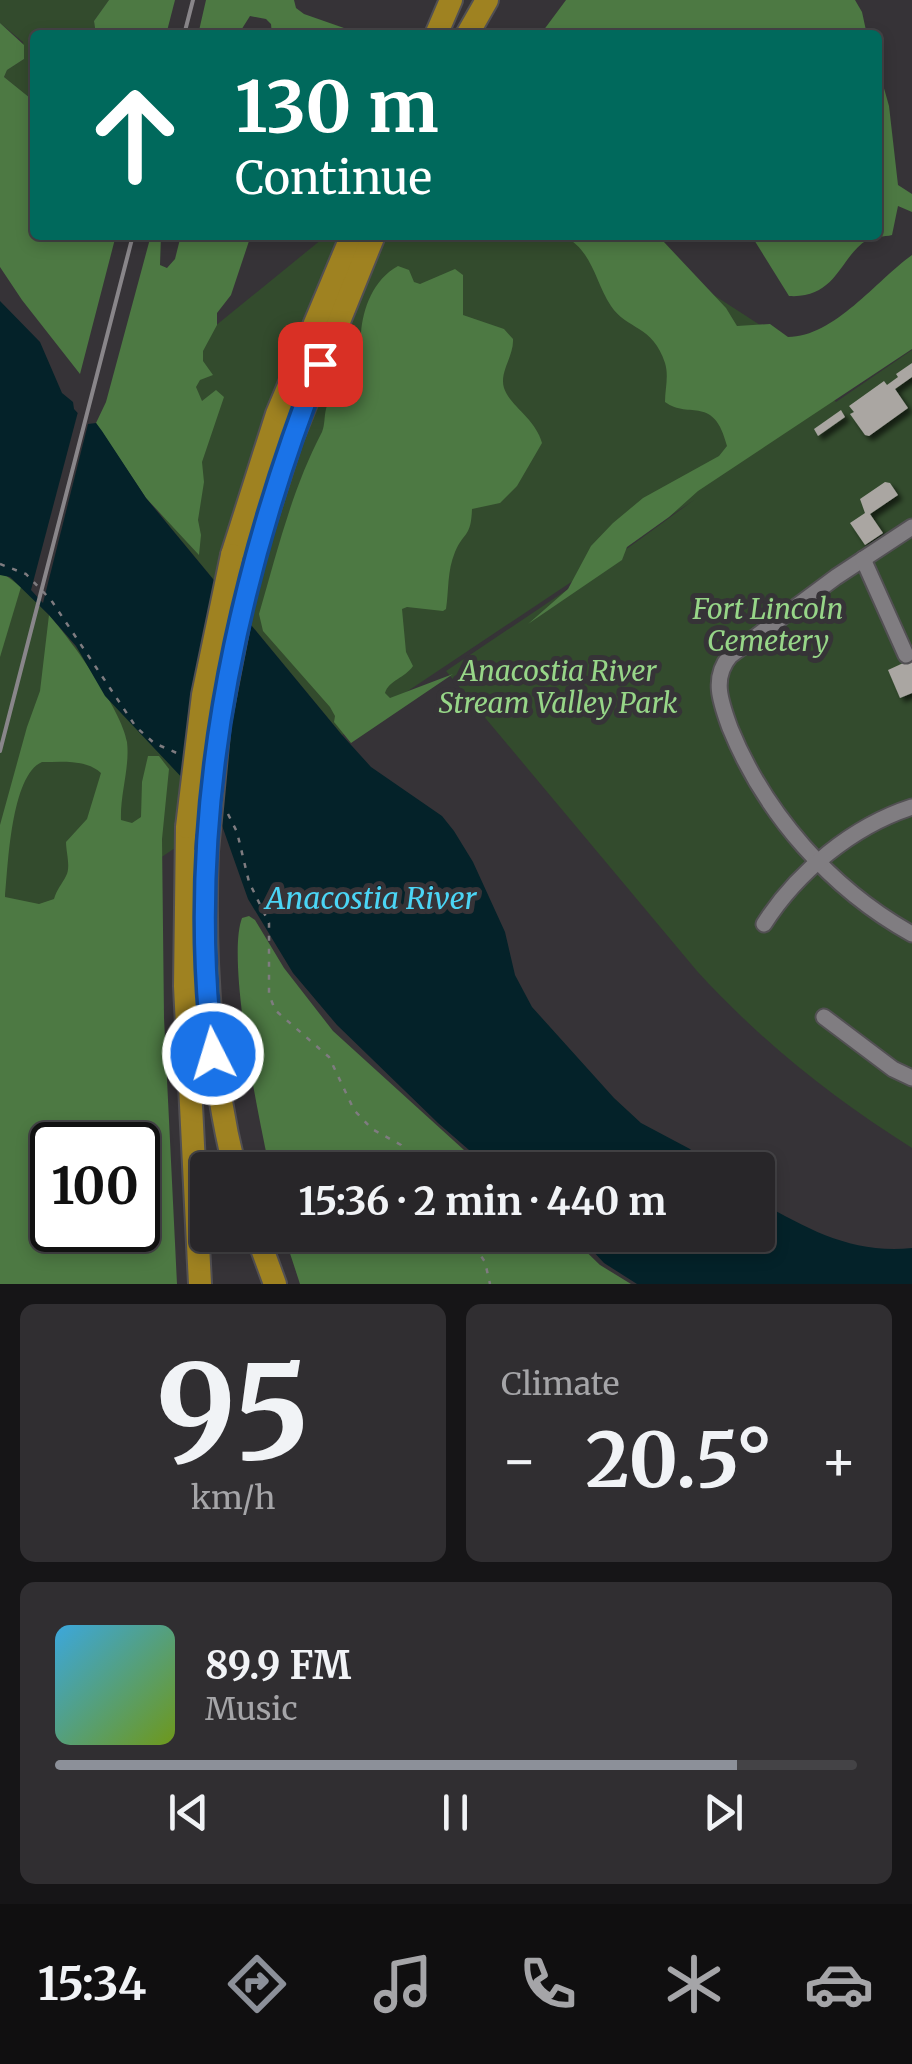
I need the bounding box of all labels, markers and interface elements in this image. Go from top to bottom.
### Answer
text: 130 m [235,63,439,151]
icon: ahead [70,70,200,200]
text: Continue [235,150,432,206]
pin [278,322,363,407]
icon: arrive [293,337,348,392]
park label: Fort Lincoln Cemetery [692,591,843,659]
park label: Anacostia River Stream Valley Park [439,653,677,721]
water label: Anacostia River [263,879,477,917]
position arrow [161,1002,265,1106]
speed limit sign: 100 [30,1122,160,1252]
text: 15:36 · 2 min · 440 m [298,1178,667,1225]
text: 95 [156,1331,310,1494]
text: Climate [501,1364,619,1404]
text: 20.5° [585,1413,773,1507]
text: − [501,1426,538,1495]
text: + [820,1426,857,1495]
text: km/h [191,1478,275,1518]
text: 89.9 FM [205,1642,351,1689]
text: Music [205,1689,298,1729]
icon: previous [161,1785,216,1840]
icon: pause [428,1785,483,1840]
icon: next [696,1785,751,1840]
icon: directions [222,1949,292,2019]
icon: music [368,1949,438,2019]
icon: phone [513,1949,583,2019]
icon: climate [659,1949,729,2019]
icon: car [804,1949,874,2019]
text: 15:34 [38,1956,146,2012]

